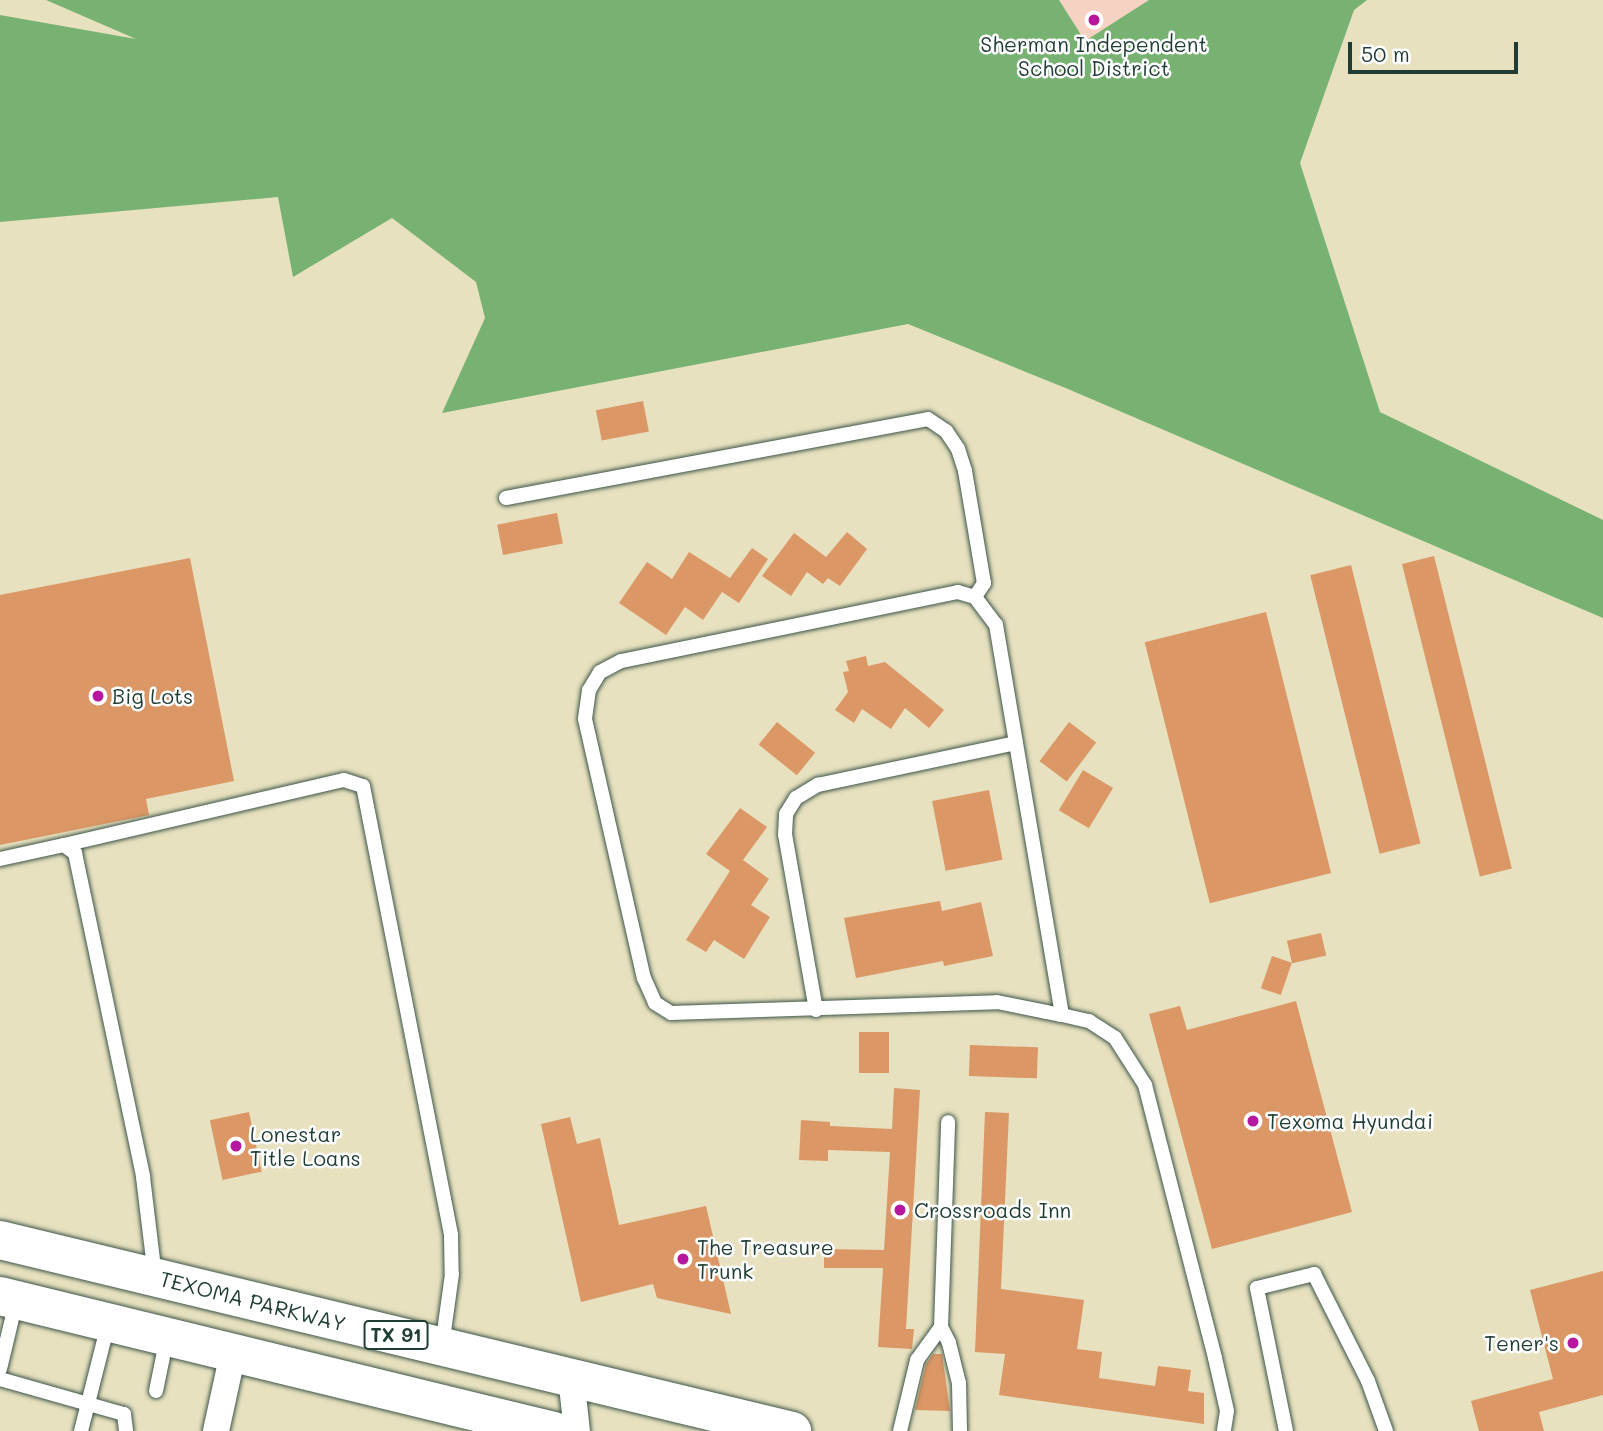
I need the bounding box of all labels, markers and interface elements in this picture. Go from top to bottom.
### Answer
marker: Sherman Independent School District [1086,12,1102,28]
scale bar [1351,28,1521,72]
place label: Sherman Independent School District [980,31,1208,81]
text: 50 m [1361,40,1410,67]
place label: Big Lots [112,683,193,709]
marker: Big Lots [90,688,106,704]
place label: Texoma Hyundai [1267,1108,1433,1134]
marker: Texoma Hyundai [1245,1113,1261,1129]
place label: Lonestar Title Loans [250,1121,361,1171]
marker: Lonestar Title Loans [228,1138,244,1154]
place label: Crossroads Inn [914,1197,1071,1223]
marker: Crossroads Inn [892,1202,908,1218]
place label: The Treasure Trunk [697,1234,834,1284]
marker: The Treasure Trunk [675,1251,691,1267]
street label: TEXOMA PARKWAY [157,1266,349,1336]
road number: TX 91 [363,1320,429,1350]
place label: Tener's [1484,1330,1559,1356]
marker: Tener's [1565,1335,1581,1351]

